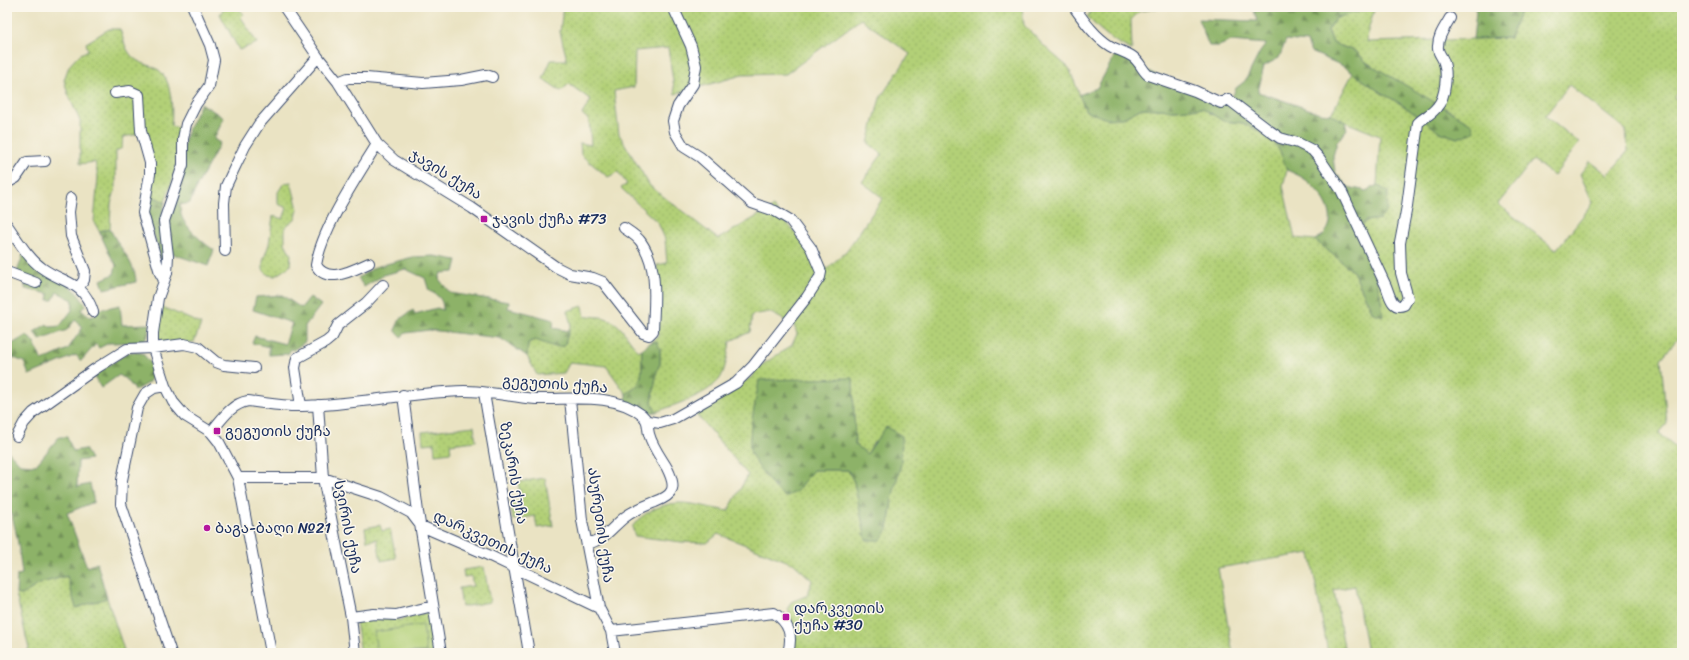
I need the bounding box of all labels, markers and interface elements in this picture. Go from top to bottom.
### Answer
street label: ჯავის ქუჩა [404,141,488,207]
place label: ჯავის ქუჩა #73 [492,206,607,232]
marker: ჯავის ქუჩა #73 [479,214,489,224]
street label: გეგუთის ქუჩა [501,367,609,401]
place label: გეგუთის ქუჩა [225,418,331,444]
street label: ზეკარის ქუჩა [492,420,536,526]
marker: გეგუთის ქუჩა [212,426,222,436]
street label: ასურეთის ქუჩა [580,465,622,585]
street label: სვირის ქუჩა [326,478,370,576]
street label: დარკვეთის ქუჩა [429,503,557,581]
place label: ბაგა-ბაღი №21 [215,515,331,541]
marker: ბაგა-ბაღი №21 [202,523,212,533]
place label: დარკვეთის ქუჩა #30 [794,595,884,638]
marker: დარკვეთის ქუჩა #30 [781,612,791,622]

